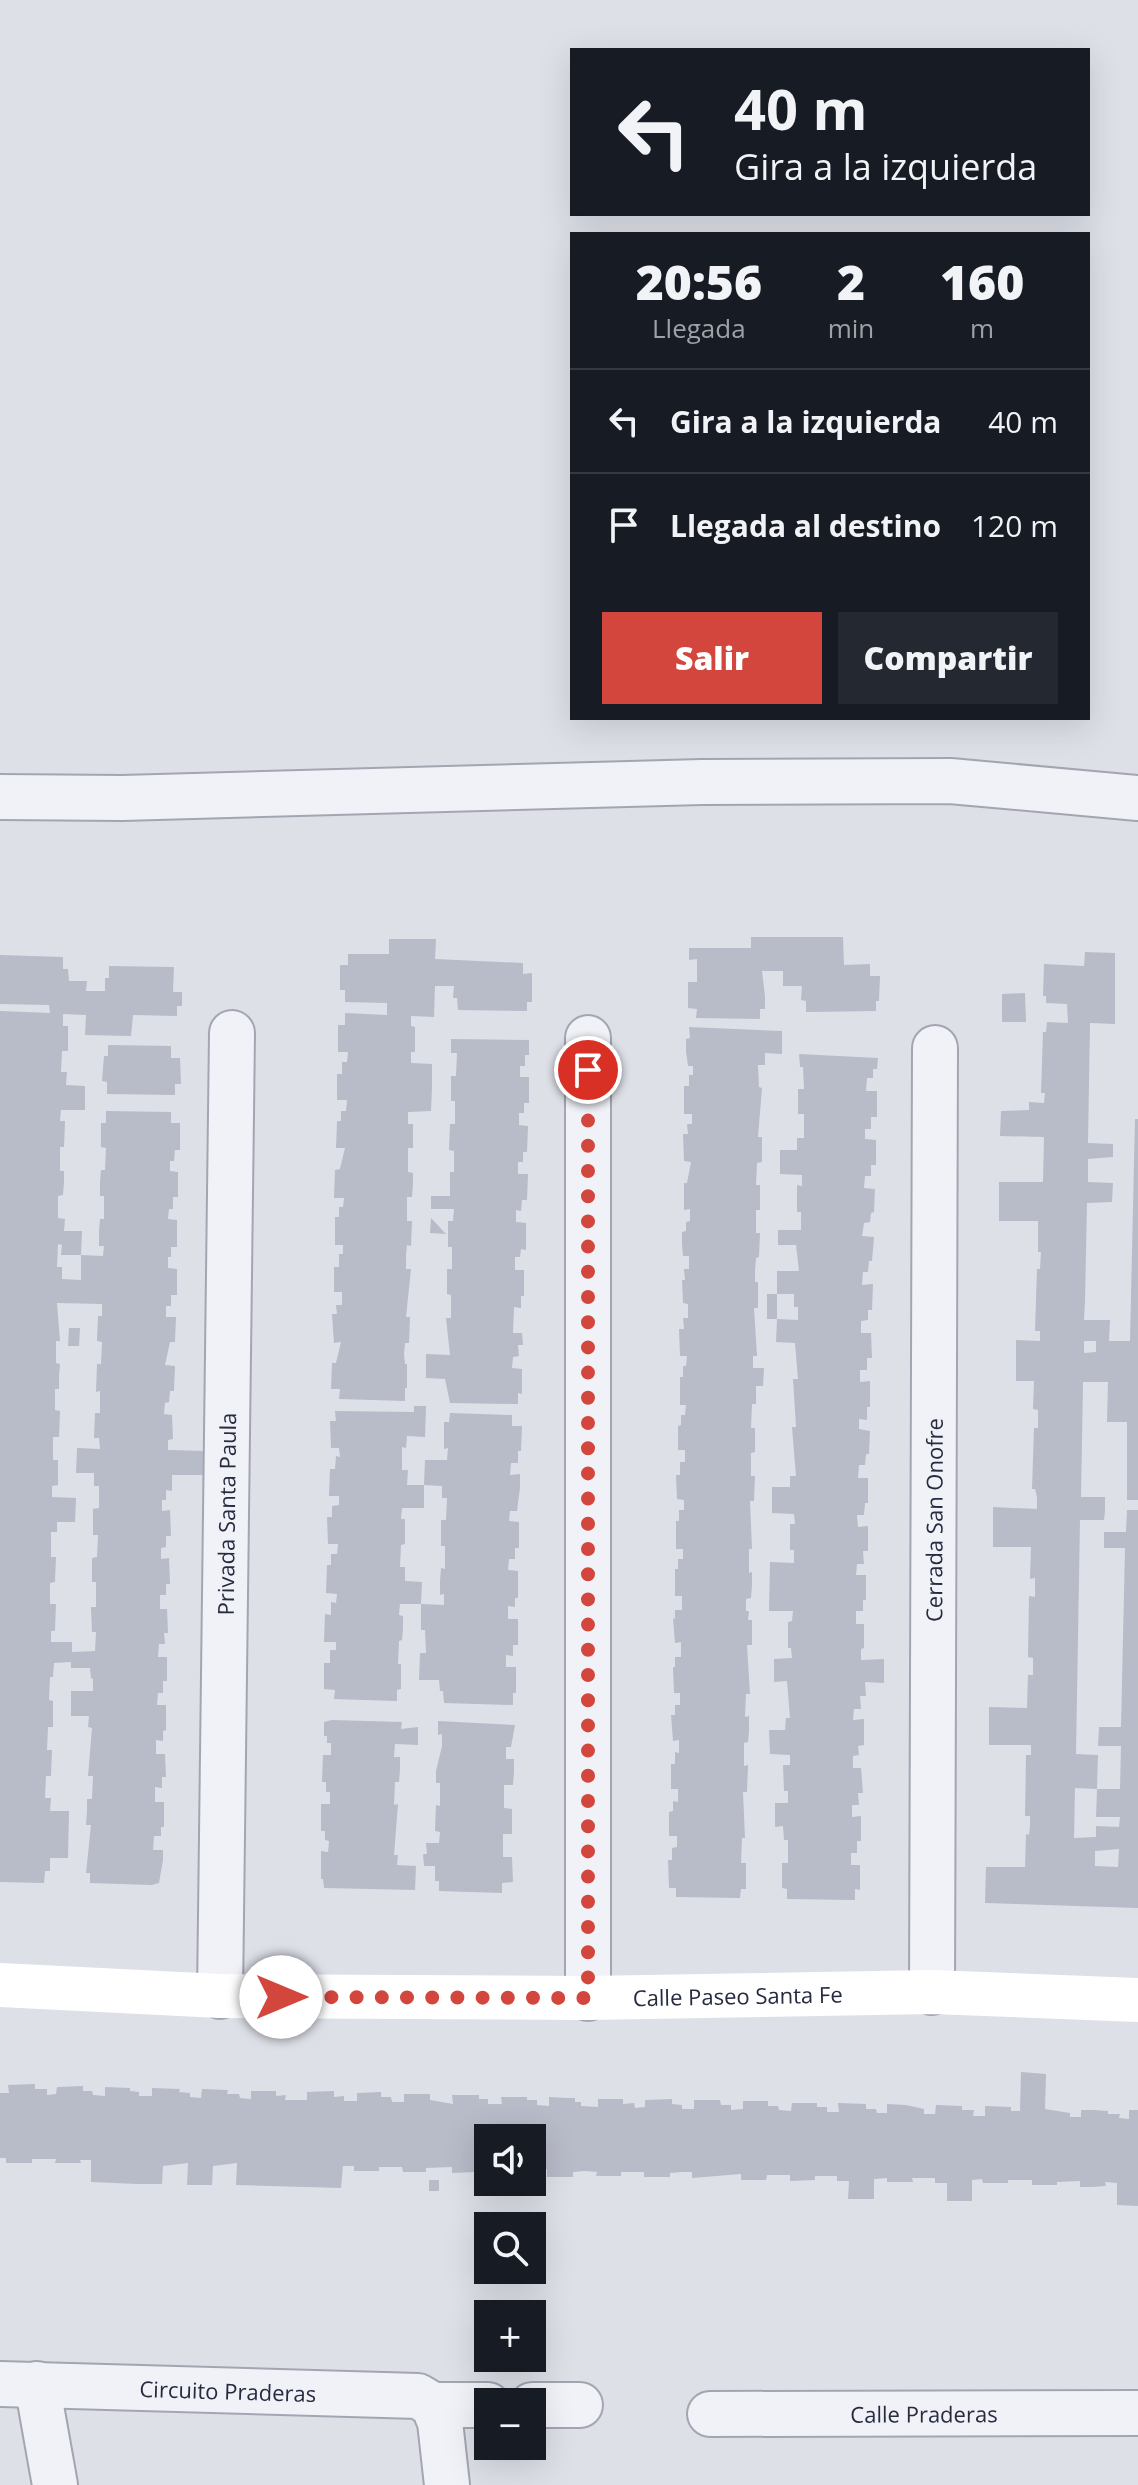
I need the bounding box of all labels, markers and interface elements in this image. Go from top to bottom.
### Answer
text: 40 m [734,70,868,146]
icon: left [602,80,706,184]
text: Gira a la izquierda [734,142,1037,191]
text: 20:56 [636,249,762,314]
text: 2 [837,249,865,314]
text: 160 [940,249,1024,314]
text: Llegada [652,310,746,346]
text: min [828,310,874,346]
text: m [970,310,994,346]
icon: left [602,399,646,443]
text: Gira a la izquierda [670,401,942,442]
text: 40 m [988,401,1058,442]
icon: arrive [602,503,646,547]
text: Llegada al destino [670,505,941,546]
text: 120 m [971,505,1058,546]
button: Salir [602,612,822,704]
button: Compartir [838,612,1058,704]
pin [554,1036,622,1104]
icon: arrive [566,1048,610,1092]
street label: Privada Santa Paula [210,1412,242,1616]
street label: Cerrada San Onofre [918,1418,949,1622]
position arrow [239,1955,323,2039]
street label: Calle Paseo Santa Fe [633,1979,843,2012]
map controls [474,2124,546,2460]
button: sound [474,2124,546,2196]
button: search [474,2212,546,2284]
button: + [474,2300,546,2372]
street label: Circuito Praderas [139,2373,317,2408]
button: − [474,2388,546,2460]
street label: Calle Praderas [850,2398,998,2429]

